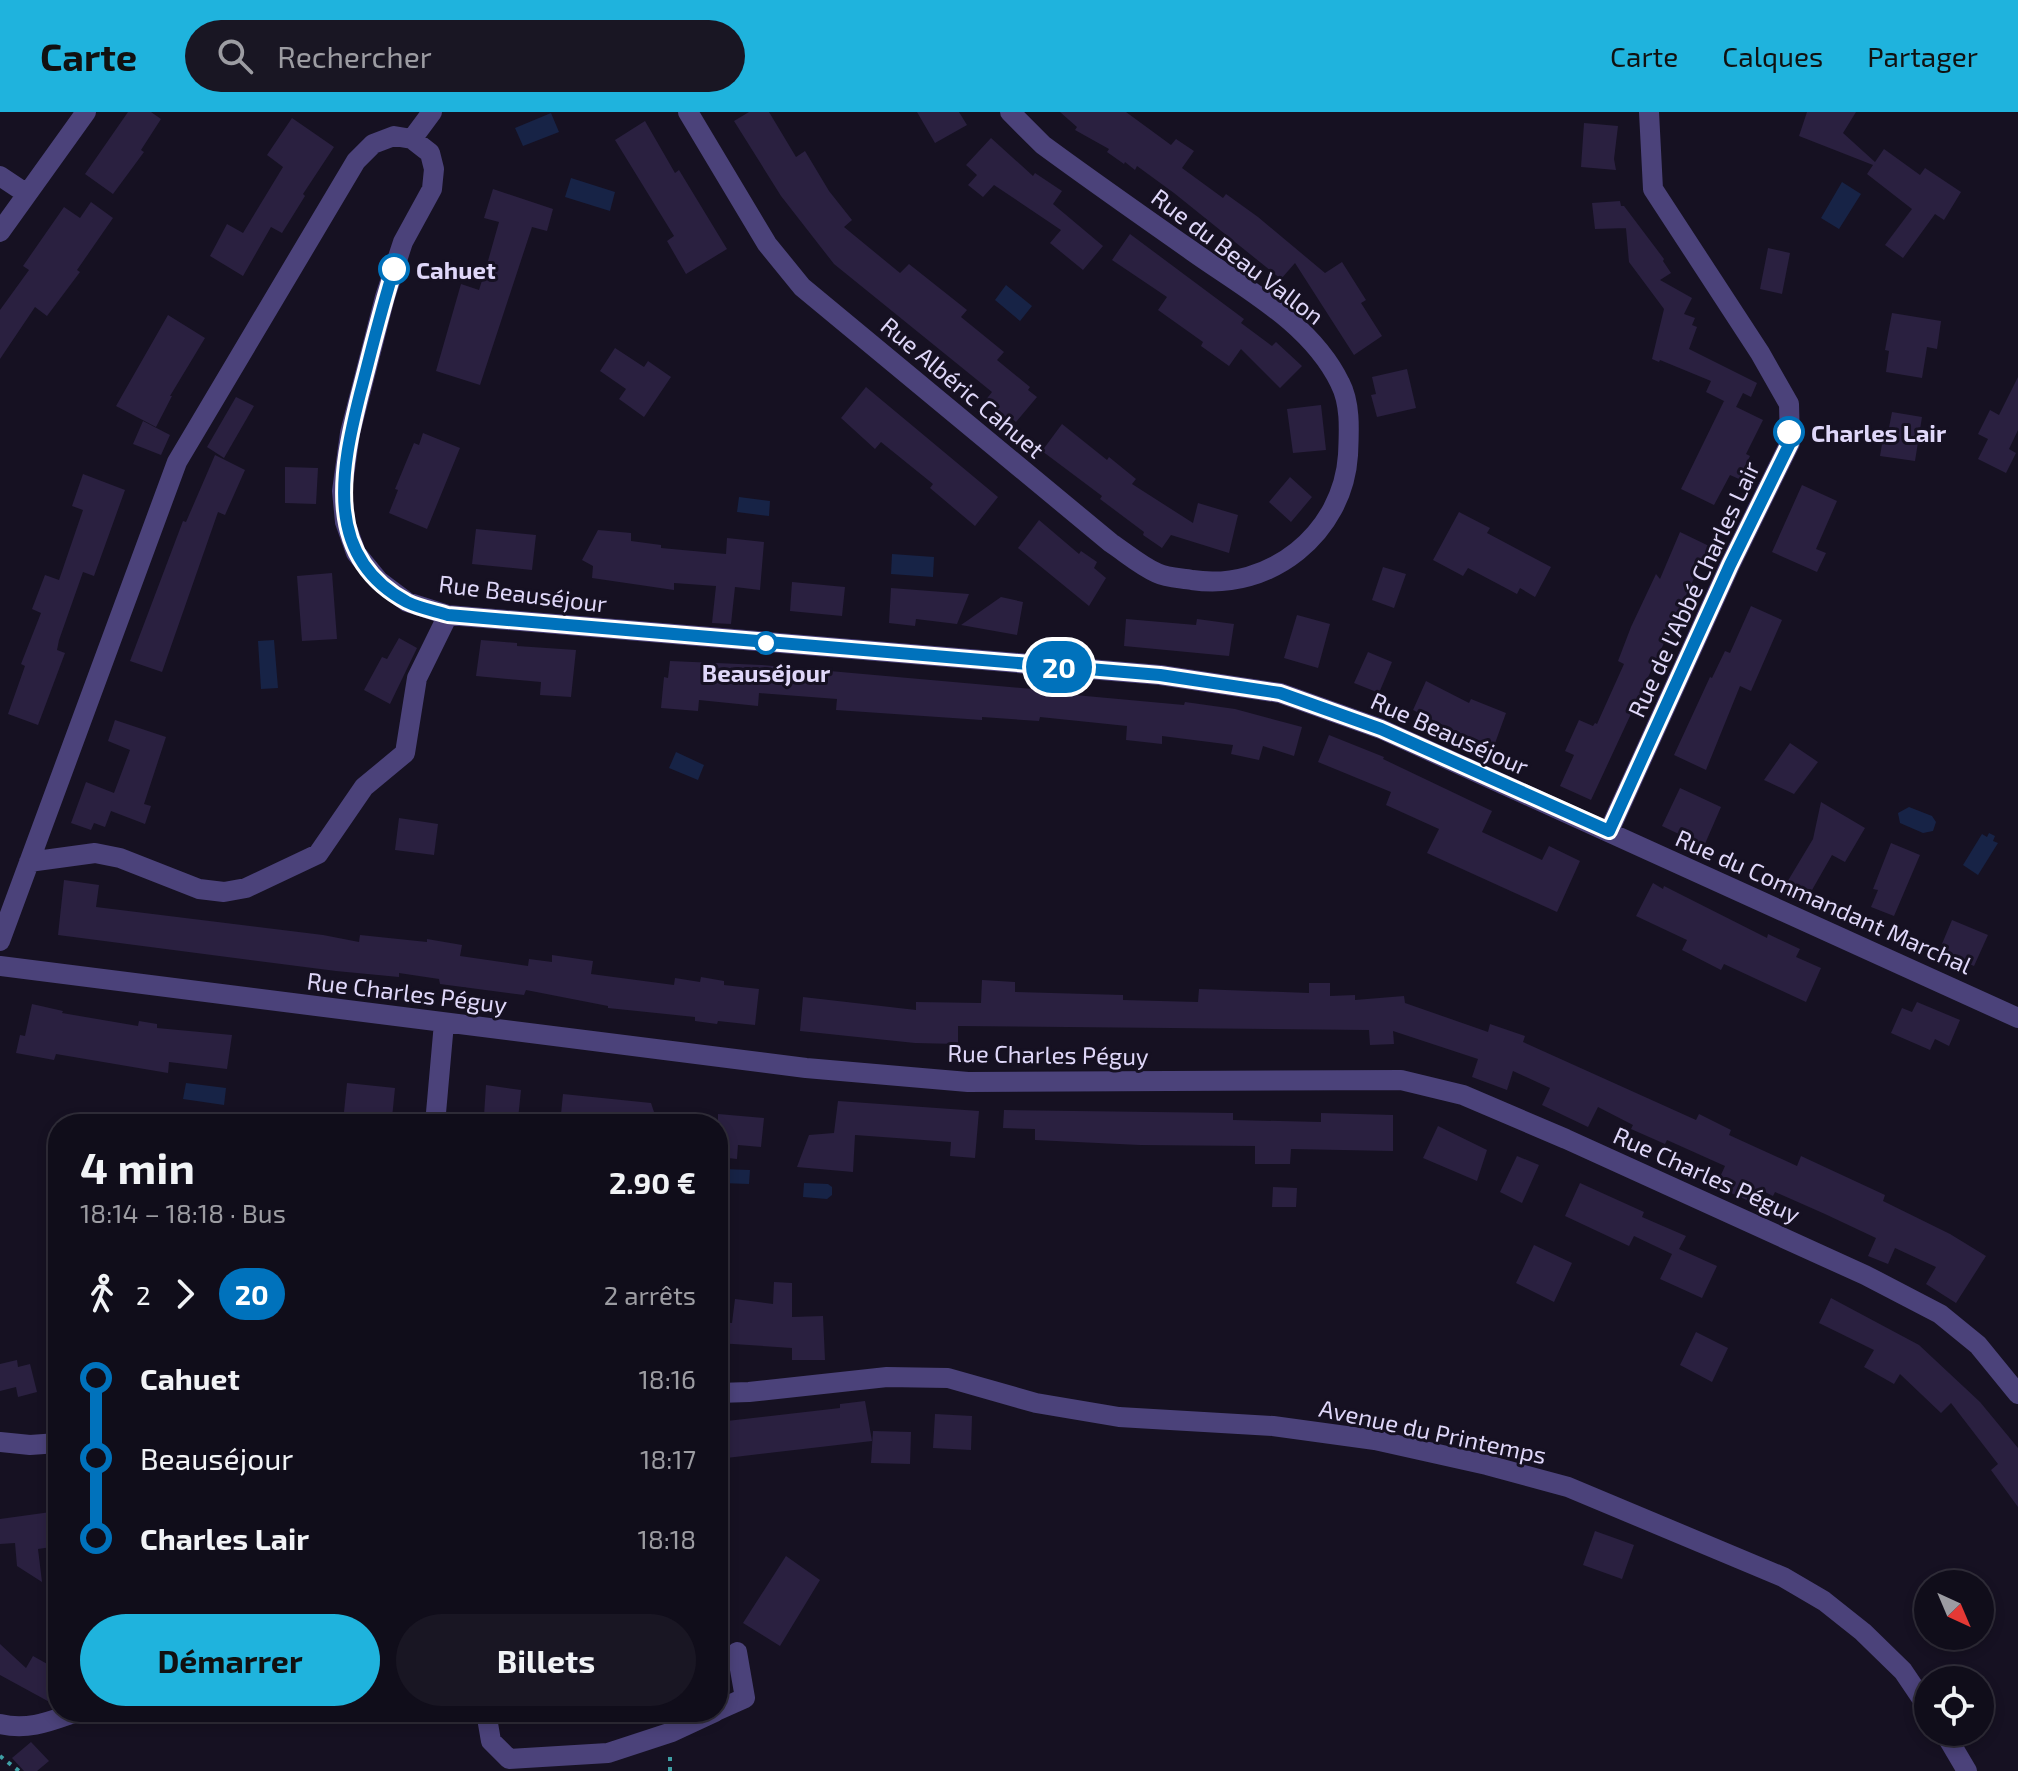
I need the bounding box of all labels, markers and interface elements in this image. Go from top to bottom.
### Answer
search box [185,20,745,92]
text: Carte [40,33,137,79]
icon: search [213,34,257,78]
text: Rechercher [277,38,432,74]
text: Carte [1610,39,1678,73]
text: Calques [1722,39,1823,73]
text: Partager [1867,39,1978,73]
street label: Rue du Beau Vallon [1146,182,1330,330]
marker: Cahuet [379,254,409,284]
place label: Cahuet [416,255,496,284]
street label: Rue Albéric Cahuet [876,310,1050,464]
marker: Charles Lair [1774,417,1804,447]
place label: Charles Lair [1811,418,1947,447]
street label: Rue de l'Abbé Charles Lair [1621,456,1765,722]
street label: Rue Beauséjour [437,568,609,618]
marker: Beauséjour [755,632,777,654]
line badge: 20 [1023,641,1095,693]
text: 20 [1042,650,1076,684]
place label: Beauséjour [702,658,831,687]
street label: Rue Beauséjour [1367,685,1534,781]
street label: Rue du Commandant Marchal [1672,822,1976,980]
street label: Rue Charles Péguy [305,965,509,1019]
street label: Rue Charles Péguy [947,1038,1149,1070]
street label: Rue Charles Péguy [1609,1120,1805,1228]
text: 4 min [80,1140,195,1193]
text: 2.90 € [609,1164,696,1200]
text: 18:14 – 18:18 · Bus [80,1197,286,1228]
icon: walk [80,1272,124,1316]
icon: forward [163,1272,207,1316]
text: 20 [235,1277,269,1311]
text: 2 [136,1279,151,1310]
text: 2 arrêts [604,1279,696,1310]
text: Cahuet [140,1360,240,1396]
text: 18:16 [639,1363,696,1394]
street label: Avenue du Printemps [1317,1393,1549,1469]
text: Beauséjour [140,1440,293,1476]
text: 18:17 [640,1443,696,1474]
text: Charles Lair [140,1520,309,1556]
text: 18:18 [638,1523,696,1554]
north arrow [1914,1570,1994,1650]
map controls [1914,1570,1994,1746]
button: Démarrer [80,1614,380,1706]
button: Billets [396,1614,696,1706]
button: locate [1914,1666,1994,1746]

